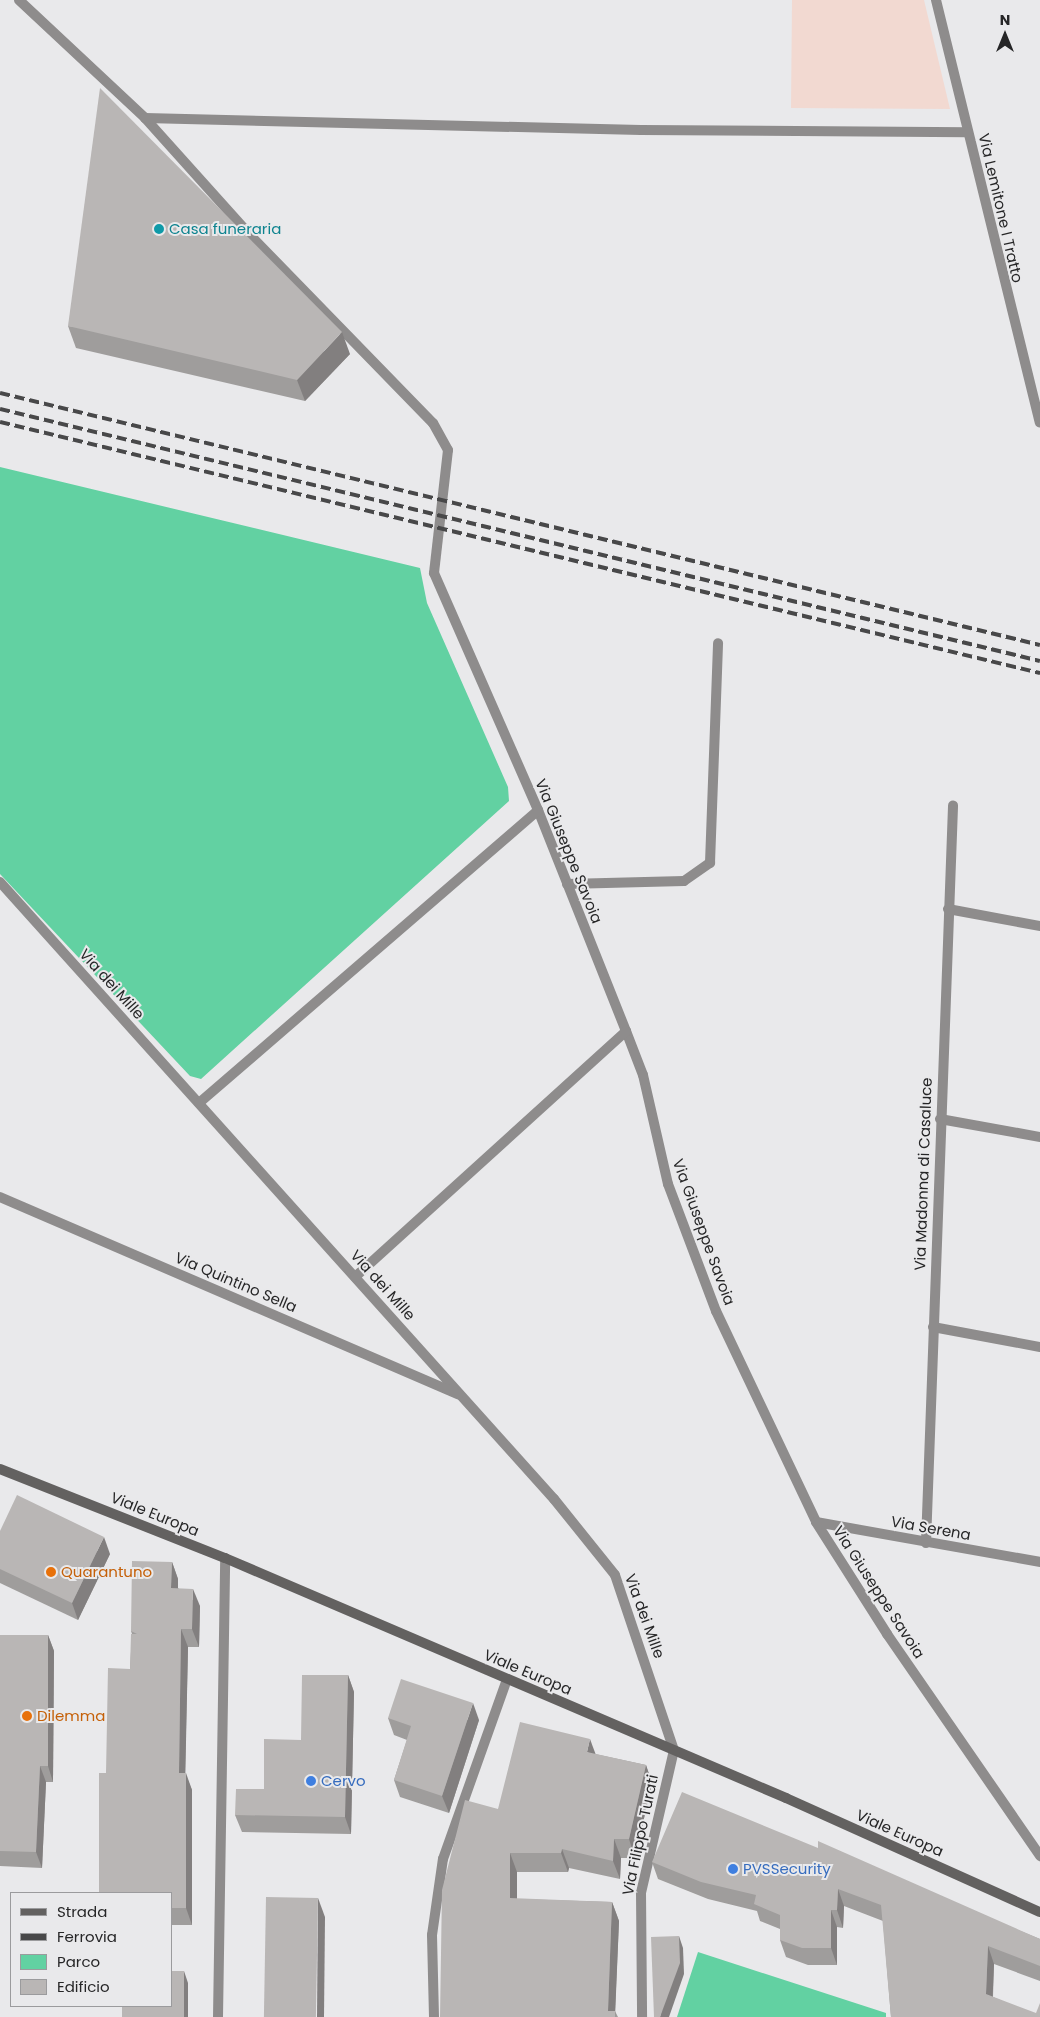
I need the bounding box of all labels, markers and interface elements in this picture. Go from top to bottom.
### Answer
north arrow [980,10,1030,60]
text: N [1000,10,1010,30]
street label: Via Lemitone I Tratto [975,131,1027,285]
place label: Casa funeraria [169,220,281,238]
marker: Casa funeraria [153,223,165,235]
street label: Via Giuseppe Savoia [532,776,606,926]
street label: Via dei Mille [76,945,148,1023]
street label: Via Madonna di Casaluce [911,1077,935,1271]
street label: Via Giuseppe Savoia [669,1156,739,1308]
street label: Via dei Mille [347,1246,419,1324]
street label: Via Quintino Sella [172,1248,300,1316]
street label: Viale Europa [108,1488,202,1540]
street label: Via Serena [890,1512,972,1544]
street label: Via Giuseppe Savoia [829,1522,929,1662]
place label: Quarantuno [61,1563,152,1581]
marker: Quarantuno [45,1566,57,1578]
street label: Via dei Mille [621,1571,669,1661]
street label: Viale Europa [481,1645,575,1699]
place label: Dilemma [37,1707,105,1725]
marker: Dilemma [21,1710,33,1722]
place label: Cervo [321,1772,365,1790]
street label: Via Filippo Turati [618,1773,662,1897]
marker: Cervo [305,1775,317,1787]
street label: Viale Europa [854,1806,946,1860]
place label: PVSSecurity [743,1860,831,1878]
marker: PVSSecurity [727,1863,739,1875]
legend [10,1892,172,2007]
text: Strada [57,1901,107,1922]
text: Ferrovia [57,1926,117,1947]
text: Parco [57,1951,100,1972]
text: Edificio [57,1976,110,1997]

